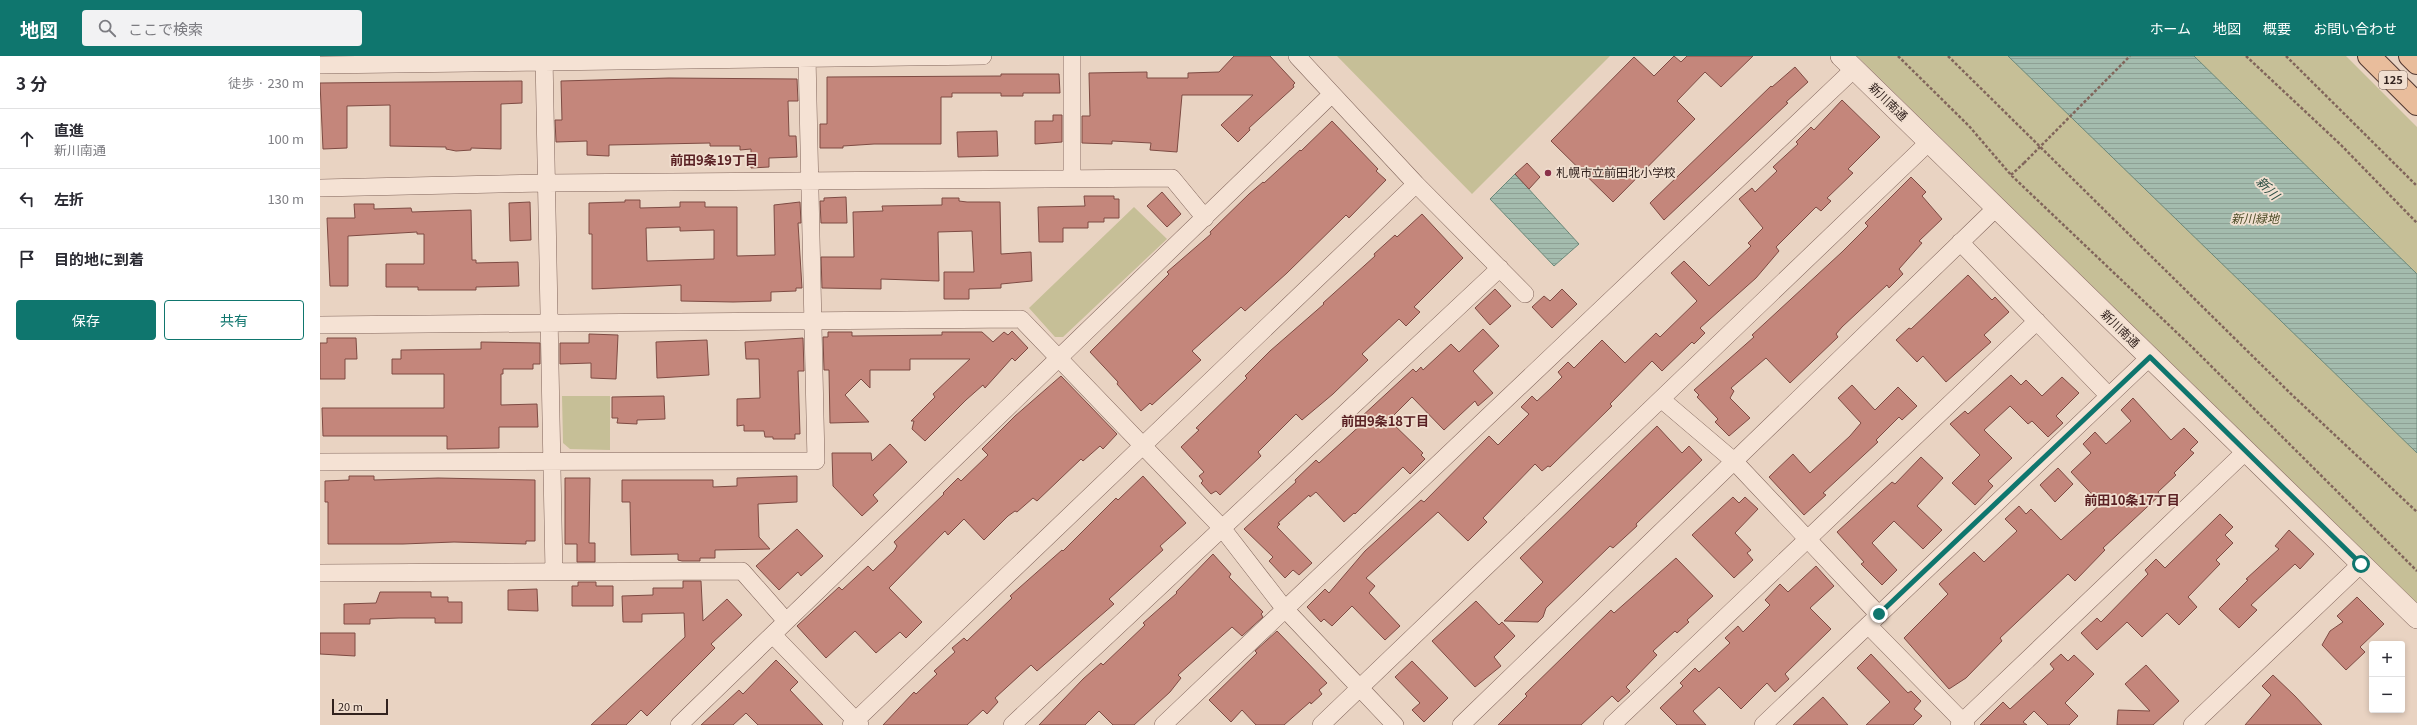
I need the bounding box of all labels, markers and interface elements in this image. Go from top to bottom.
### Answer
search box [82,10,362,46]
text: 地図 [20,15,58,42]
icon: search [96,17,118,39]
text: ここで検索 [128,18,203,39]
text: ホーム [2149,18,2191,38]
text: 地図 [2213,18,2241,38]
text: 概要 [2263,18,2291,38]
text: お問い合わせ [2313,18,2397,38]
text: 3 分 [16,70,47,95]
road number: 125 [2379,71,2407,89]
text: 徒歩 · 230 m [228,73,304,92]
street label: 新川南通 [1866,78,1912,124]
text: 直進 [54,119,84,140]
icon: ahead [16,128,38,150]
text: 100 m [267,129,304,148]
text: 新川南通 [54,140,106,159]
district label: 前田9条19丁目 [670,150,758,169]
place label: 札幌市立前田北小学校 [1556,163,1676,180]
marker: 札幌市立前田北小学校 [1543,168,1553,178]
water label: 新川 [2252,172,2286,205]
icon: left [16,188,38,210]
text: 左折 [54,188,84,209]
text: 130 m [267,189,304,208]
park label: 新川緑地 [2231,209,2281,226]
icon: arrive [16,248,38,270]
text: 目的地に到着 [54,248,144,269]
button: 保存 [16,300,156,340]
button: 共有 [164,300,304,340]
street label: 新川南通 [2098,305,2144,351]
district label: 前田9条18丁目 [1341,411,1429,430]
district label: 前田10条17丁目 [2084,490,2180,509]
route start [2352,555,2370,573]
route end [1870,605,1888,623]
map controls [2369,641,2405,713]
button: + [2369,641,2405,677]
button: − [2369,677,2405,713]
scale bar [332,697,388,716]
text: 20 m [338,698,363,714]

